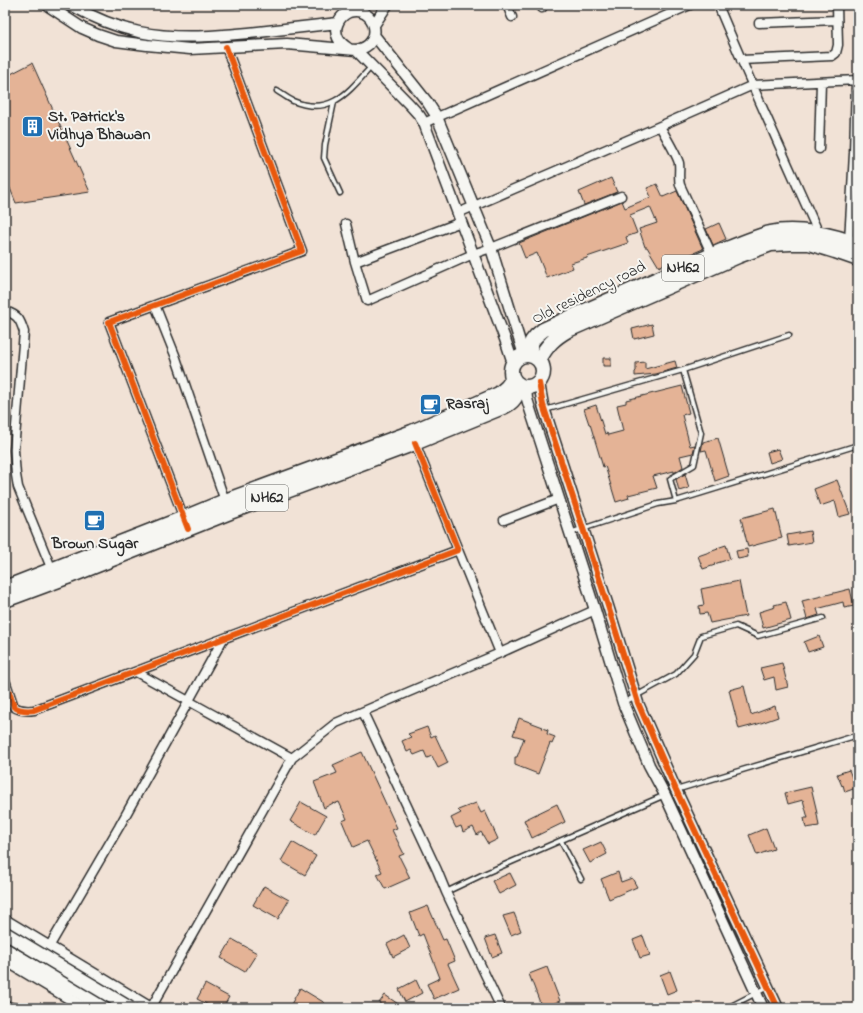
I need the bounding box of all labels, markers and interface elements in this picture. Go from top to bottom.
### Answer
place label: St. Patrick's Vidhya Bhawan [47,105,151,148]
building icon: St. Patrick's Vidhya Bhawan [20,113,46,139]
street label: Old residency road [528,255,650,331]
road number: NH62 [662,255,704,281]
cafe icon: Rasraj [417,391,443,417]
place label: Rasraj [445,392,489,416]
road number: NH62 [246,485,288,511]
cafe icon: Brown Sugar [82,508,108,534]
place label: Brown Sugar [51,532,139,557]

